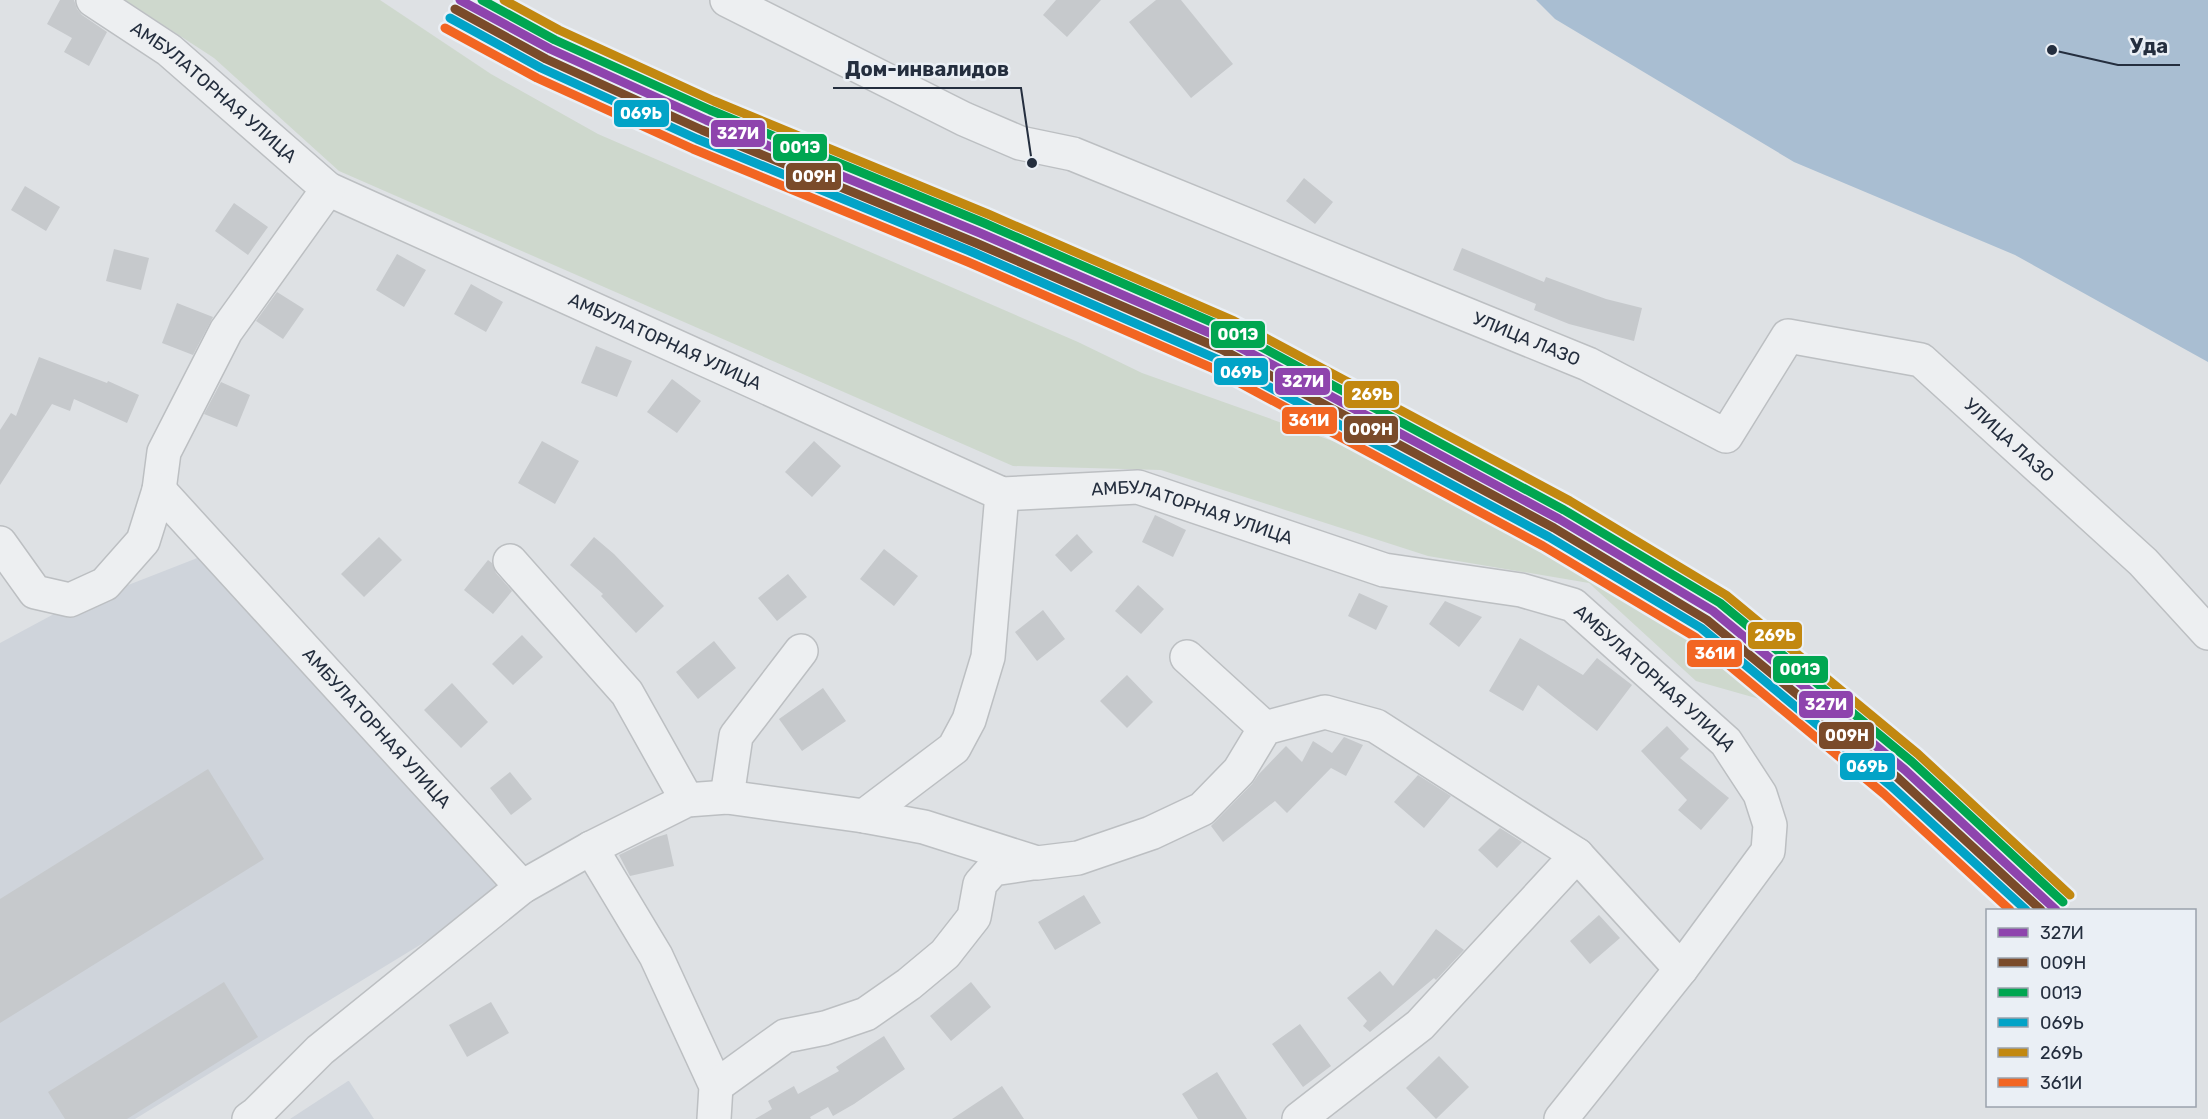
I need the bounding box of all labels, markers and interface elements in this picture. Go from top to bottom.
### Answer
street label: АМБУЛАТОРНАЯ УЛИЦА [126,17,301,167]
callout: Уда [2118,27,2180,65]
text: Уда [2130,34,2168,58]
callout: Дом-инвалидов [833,50,1021,88]
text: Дом-инвалидов [845,57,1009,81]
line badge: 069Ь [613,99,670,128]
text: 069Ь [620,104,662,123]
line badge: 327И [710,119,766,148]
text: 327И [717,124,759,143]
line badge: 001Э [772,133,828,162]
text: 001Э [780,138,820,157]
line badge: 009Н [785,162,842,191]
text: 009Н [792,167,836,186]
street label: АМБУЛАТОРНАЯ УЛИЦА [565,288,765,395]
street label: УЛИЦА ЛАЗО [1470,307,1583,371]
line badge: 001Э [1210,320,1266,349]
text: 001Э [1218,325,1258,344]
line badge: 069Ь [1213,357,1269,386]
text: 069Ь [1220,363,1262,382]
line badge: 327И [1274,367,1331,396]
text: 327И [1282,372,1324,391]
line badge: 269Ь [1343,380,1400,409]
text: 269Ь [1351,385,1393,404]
street label: УЛИЦА ЛАЗО [1960,394,2059,487]
line badge: 361И [1281,406,1338,435]
text: 361И [1288,411,1330,430]
line badge: 009Н [1343,415,1399,444]
text: 009Н [1349,420,1393,439]
street label: АМБУЛАТОРНАЯ УЛИЦА [1091,476,1296,549]
street label: АМБУЛАТОРНАЯ УЛИЦА [1569,600,1740,756]
line badge: 269Ь [1747,621,1803,650]
text: 269Ь [1754,626,1796,645]
line badge: 361И [1686,639,1743,668]
street label: АМБУЛАТОРНАЯ УЛИЦА [298,643,455,813]
text: 361И [1694,644,1736,663]
line badge: 001Э [1772,655,1829,684]
text: 001Э [1780,660,1820,679]
line badge: 327И [1798,690,1854,719]
text: 327И [1805,695,1847,714]
line badge: 009Н [1818,721,1875,750]
text: 009Н [1825,726,1869,745]
line badge: 069Ь [1839,752,1896,781]
text: 069Ь [1846,757,1888,776]
legend [1986,909,2196,1107]
text: 327И [2040,922,2084,944]
text: 009Н [2040,952,2086,974]
text: 001Э [2040,982,2082,1004]
text: 069Ь [2040,1012,2084,1034]
text: 269Ь [2040,1042,2083,1064]
text: 361И [2040,1072,2082,1094]

